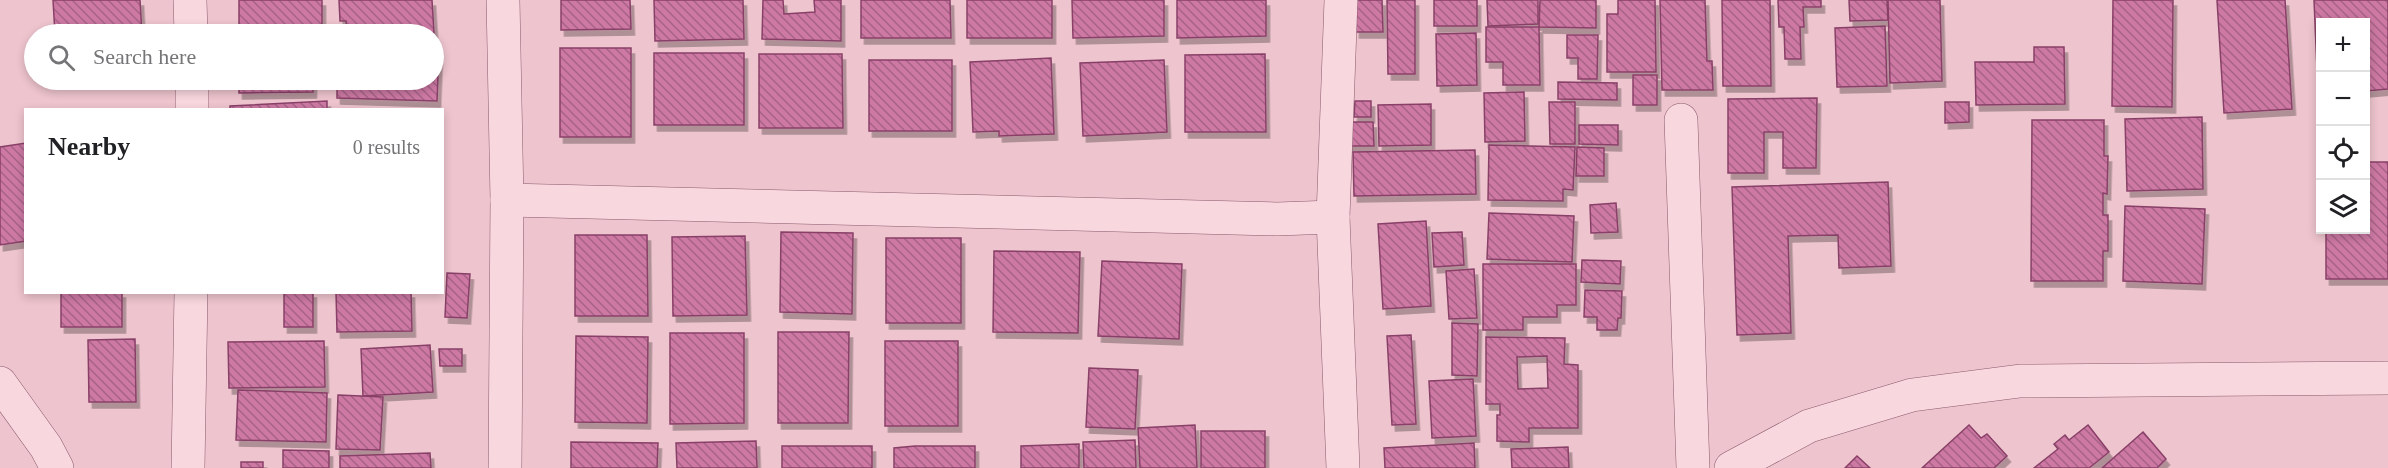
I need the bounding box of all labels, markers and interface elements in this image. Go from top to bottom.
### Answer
map controls [2316,18,2370,234]
button: + [2316,18,2370,72]
search box [24,24,444,90]
icon: search [45,41,78,74]
text: Search here [93,44,196,69]
button: − [2316,72,2370,126]
button: locate [2316,126,2370,180]
text: Nearby [48,132,130,161]
text: 0 results [353,136,420,158]
button: layers [2316,180,2370,234]

